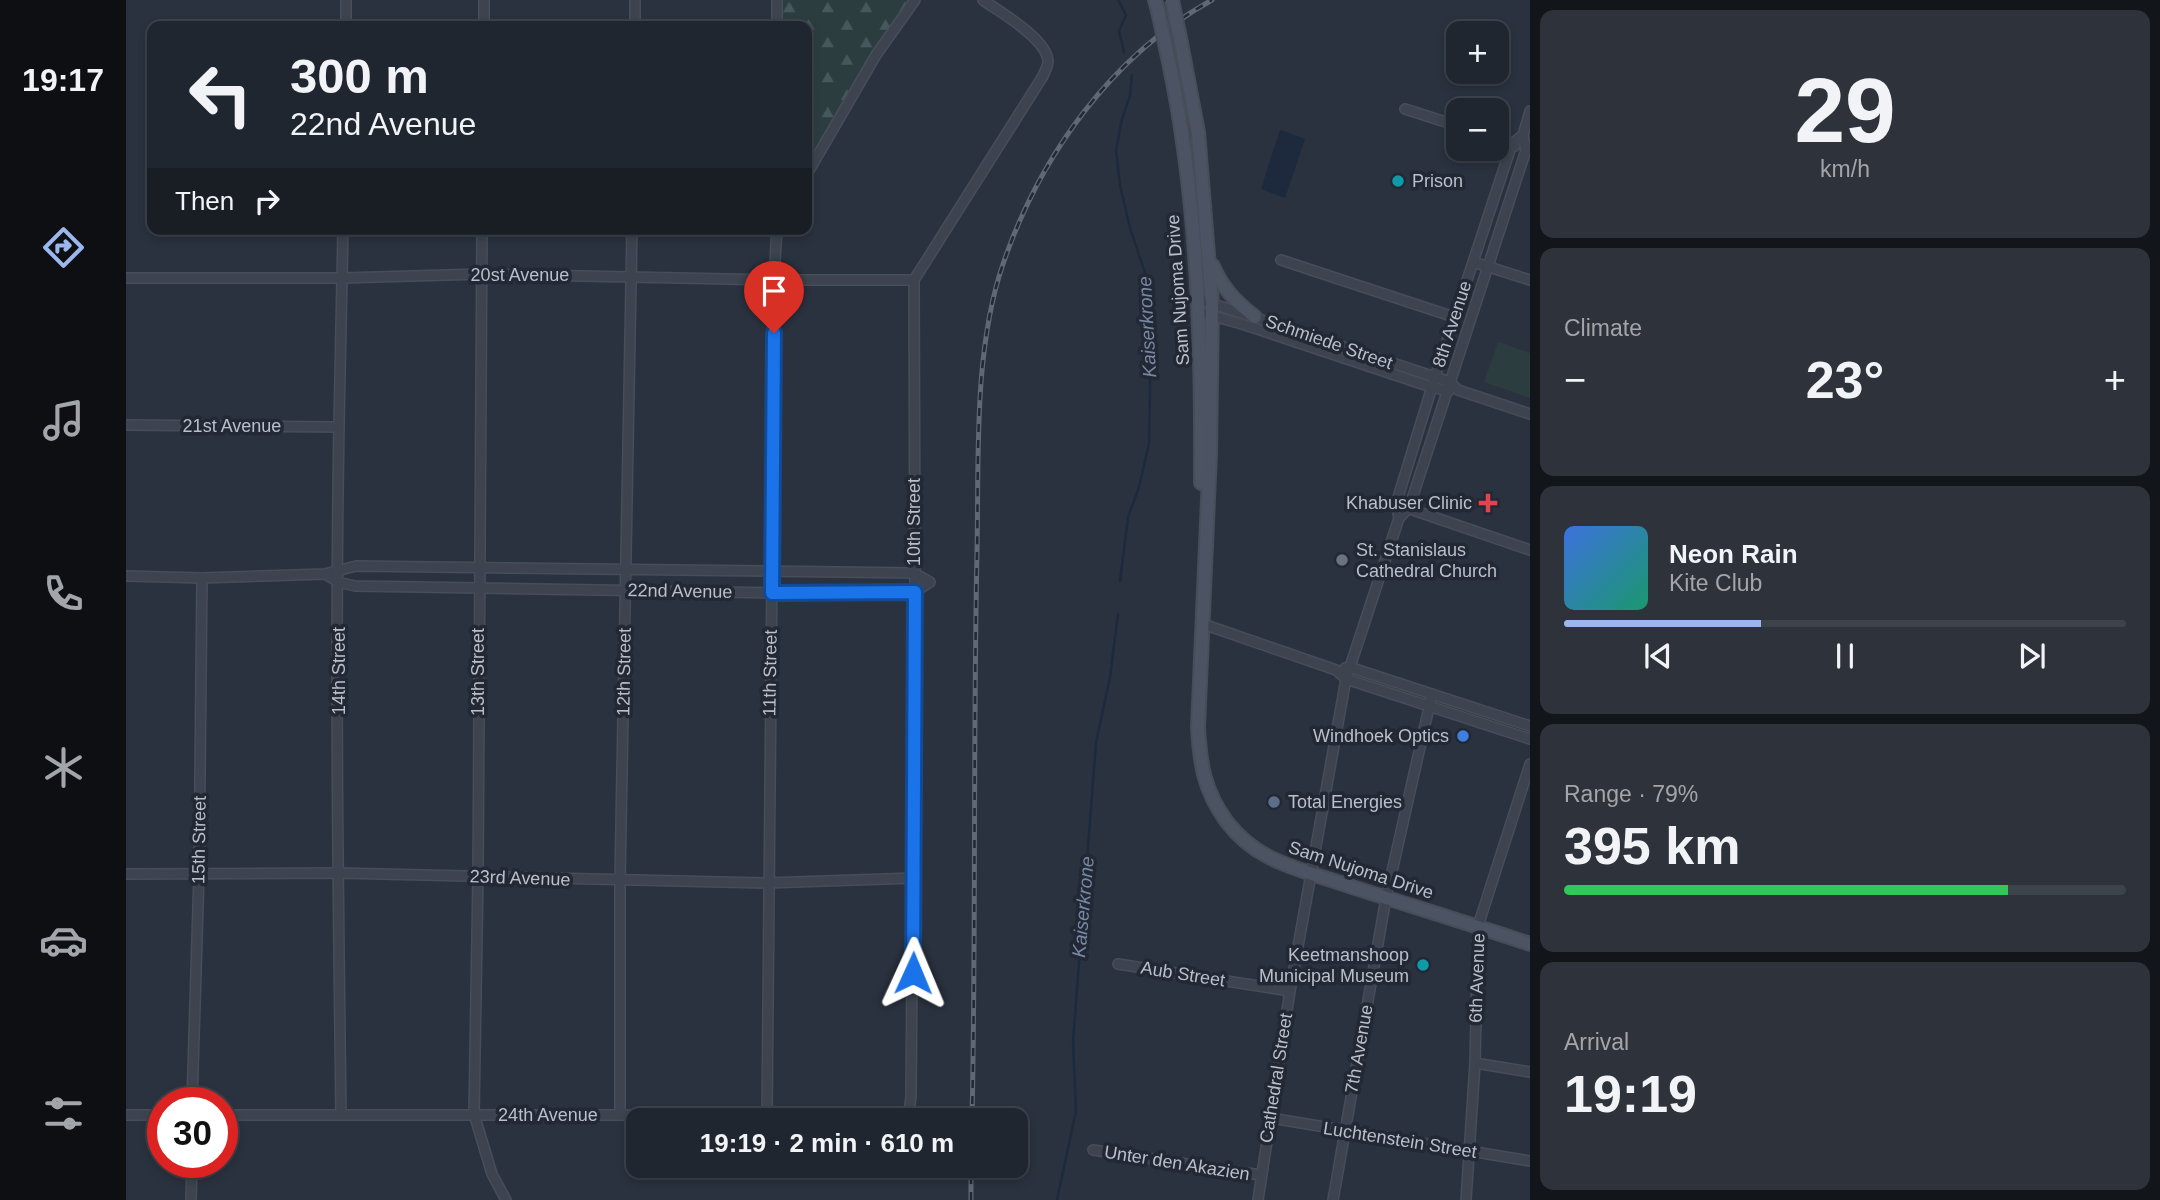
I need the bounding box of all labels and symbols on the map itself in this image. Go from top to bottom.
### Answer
place label: Prison [1412,171,1463,191]
marker: Prison [1390,173,1406,189]
street label: Sam Nujoma Drive [1163,214,1193,366]
pin [744,261,804,333]
street label: 20st Avenue [471,265,569,285]
water label: Kaiserkrone [1134,276,1160,378]
street label: 8th Avenue [1429,278,1475,370]
street label: Schmiede Street [1263,311,1395,373]
street label: 21st Avenue [183,416,281,436]
street label: 10th Street [904,478,924,566]
place label: Khabuser Clinic [1346,493,1472,513]
marker: Khabuser Clinic [1478,493,1498,513]
place label: St. Stanislaus Cathedral Church [1356,540,1497,581]
marker: St. Stanislaus Cathedral Church [1334,552,1350,568]
street label: 22nd Avenue [627,580,733,602]
street label: 14th Street [329,627,349,715]
street label: 13th Street [468,628,488,716]
street label: 12th Street [613,628,635,716]
street label: 11th Street [759,629,781,717]
place label: Windhoek Optics [1313,726,1449,746]
marker: Windhoek Optics [1455,728,1471,744]
place label: Total Energies [1288,792,1402,812]
marker: Total Energies [1266,794,1282,810]
street label: 15th Street [188,796,210,884]
street label: Sam Nujoma Drive [1286,837,1436,903]
water label: Kaiserkrone [1068,856,1098,958]
street label: 23rd Avenue [469,866,571,890]
street label: 6th Avenue [1465,933,1489,1023]
position arrow [876,936,950,1010]
place label: Keetmanshoop Municipal Museum [1259,945,1409,986]
street label: Aub Street [1139,957,1227,991]
marker: Keetmanshoop Municipal Museum [1415,957,1431,973]
street label: 7th Avenue [1341,1003,1377,1095]
street label: Cathedral Street [1256,1012,1296,1144]
speed limit sign: 30 [147,1087,238,1178]
street label: 24th Avenue [498,1105,598,1125]
street label: Luchtenstein Street [1322,1118,1478,1162]
street label: Unter den Akazien [1103,1142,1251,1184]

